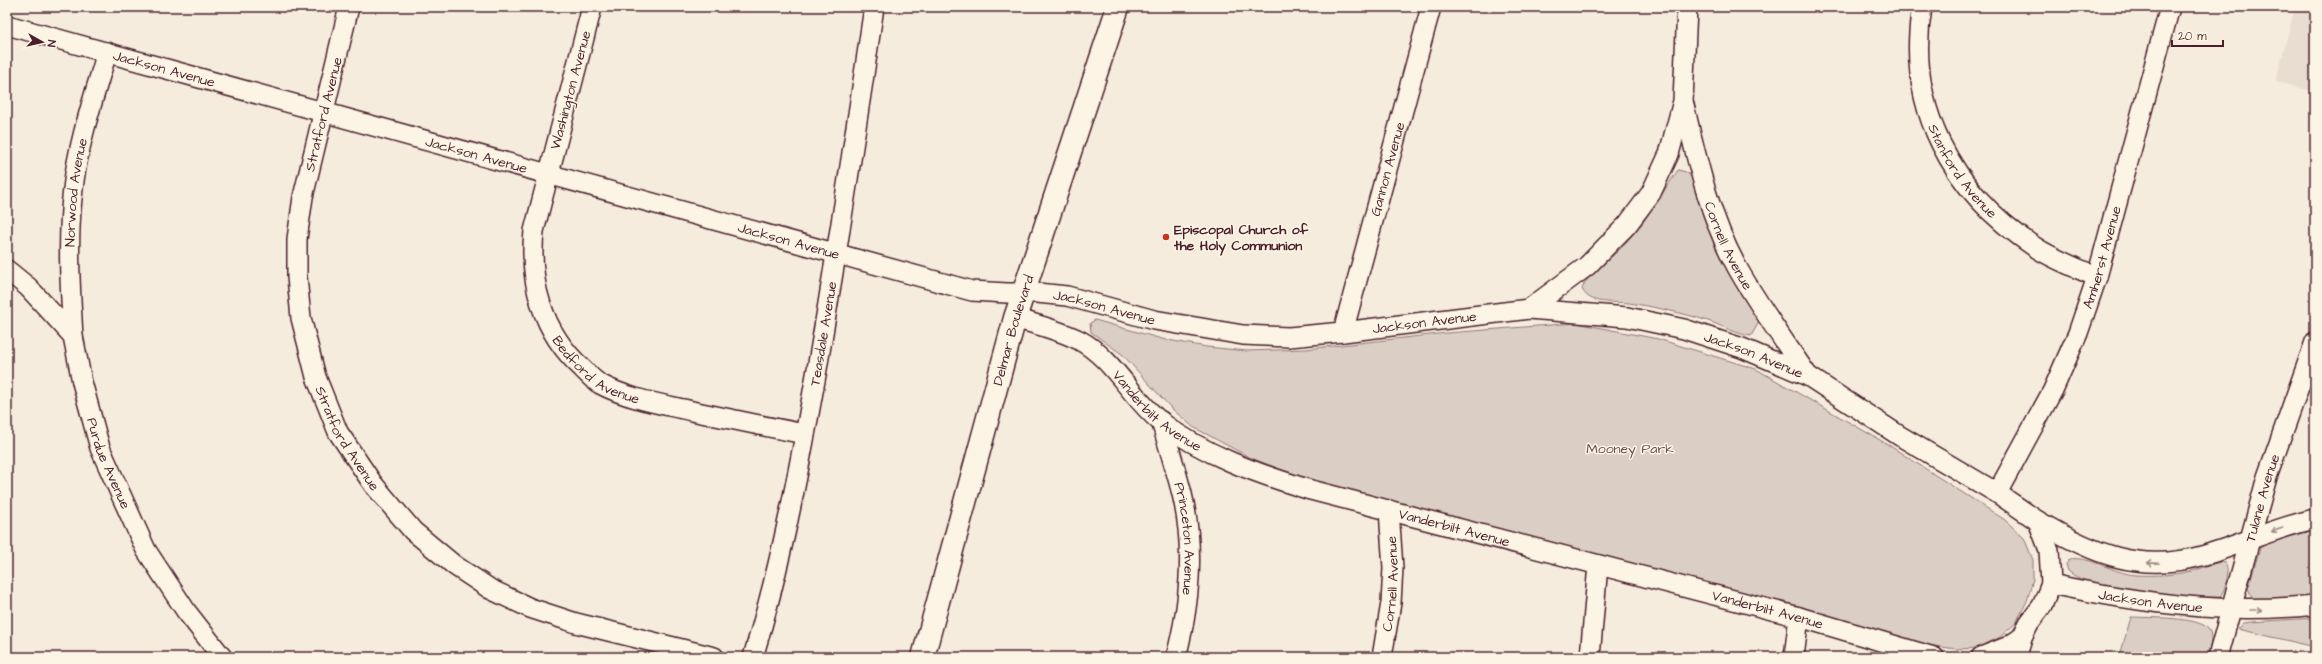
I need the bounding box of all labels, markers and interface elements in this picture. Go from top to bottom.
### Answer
north arrow [22,22,62,62]
scale bar [2172,22,2223,48]
street label: Washington Avenue [545,28,597,152]
text: 20 m [2178,28,2207,45]
text: N [43,39,59,48]
street label: Jackson Avenue [111,46,218,93]
street label: Stratford Avenue [300,54,348,174]
street label: Gannon Avenue [1366,119,1411,218]
street label: Stanford Avenue [1922,121,2001,224]
street label: Jackson Avenue [423,132,530,179]
street label: Norwood Avenue [61,136,93,247]
street label: Cornell Avenue [1699,199,1757,294]
street label: Amherst Avenue [2078,203,2127,311]
street label: Jackson Avenue [735,218,842,265]
place label: Episcopal Church of the Holy Communion [1173,220,1309,256]
marker: Episcopal Church of the Holy Communion [1161,232,1171,242]
street label: Delmar Boulevard [988,273,1040,388]
street label: Teasdale Avenue [805,280,843,388]
street label: Jackson Avenue [1052,286,1158,331]
street label: Jackson Avenue [1371,307,1478,339]
street label: Jackson Avenue [1701,327,1806,384]
street label: Bedford Avenue [547,332,642,410]
street label: Vanderbilt Avenue [1107,366,1205,457]
street label: Stratford Avenue [310,383,384,496]
street label: Purdue Avenue [81,416,135,513]
park label: Mooney Park [1586,439,1674,459]
street label: Tulane Avenue [2241,451,2286,545]
street label: Princeton Avenue [1168,480,1199,597]
street label: Vanderbilt Avenue [1396,504,1512,552]
one-way arrow [2271,527,2284,534]
street label: Cornell Avenue [1377,535,1404,633]
one-way arrow [2147,560,2160,567]
street label: Jackson Avenue [2097,585,2204,618]
street label: Vanderbilt Avenue [1710,586,1826,635]
one-way arrow [2249,606,2262,614]

